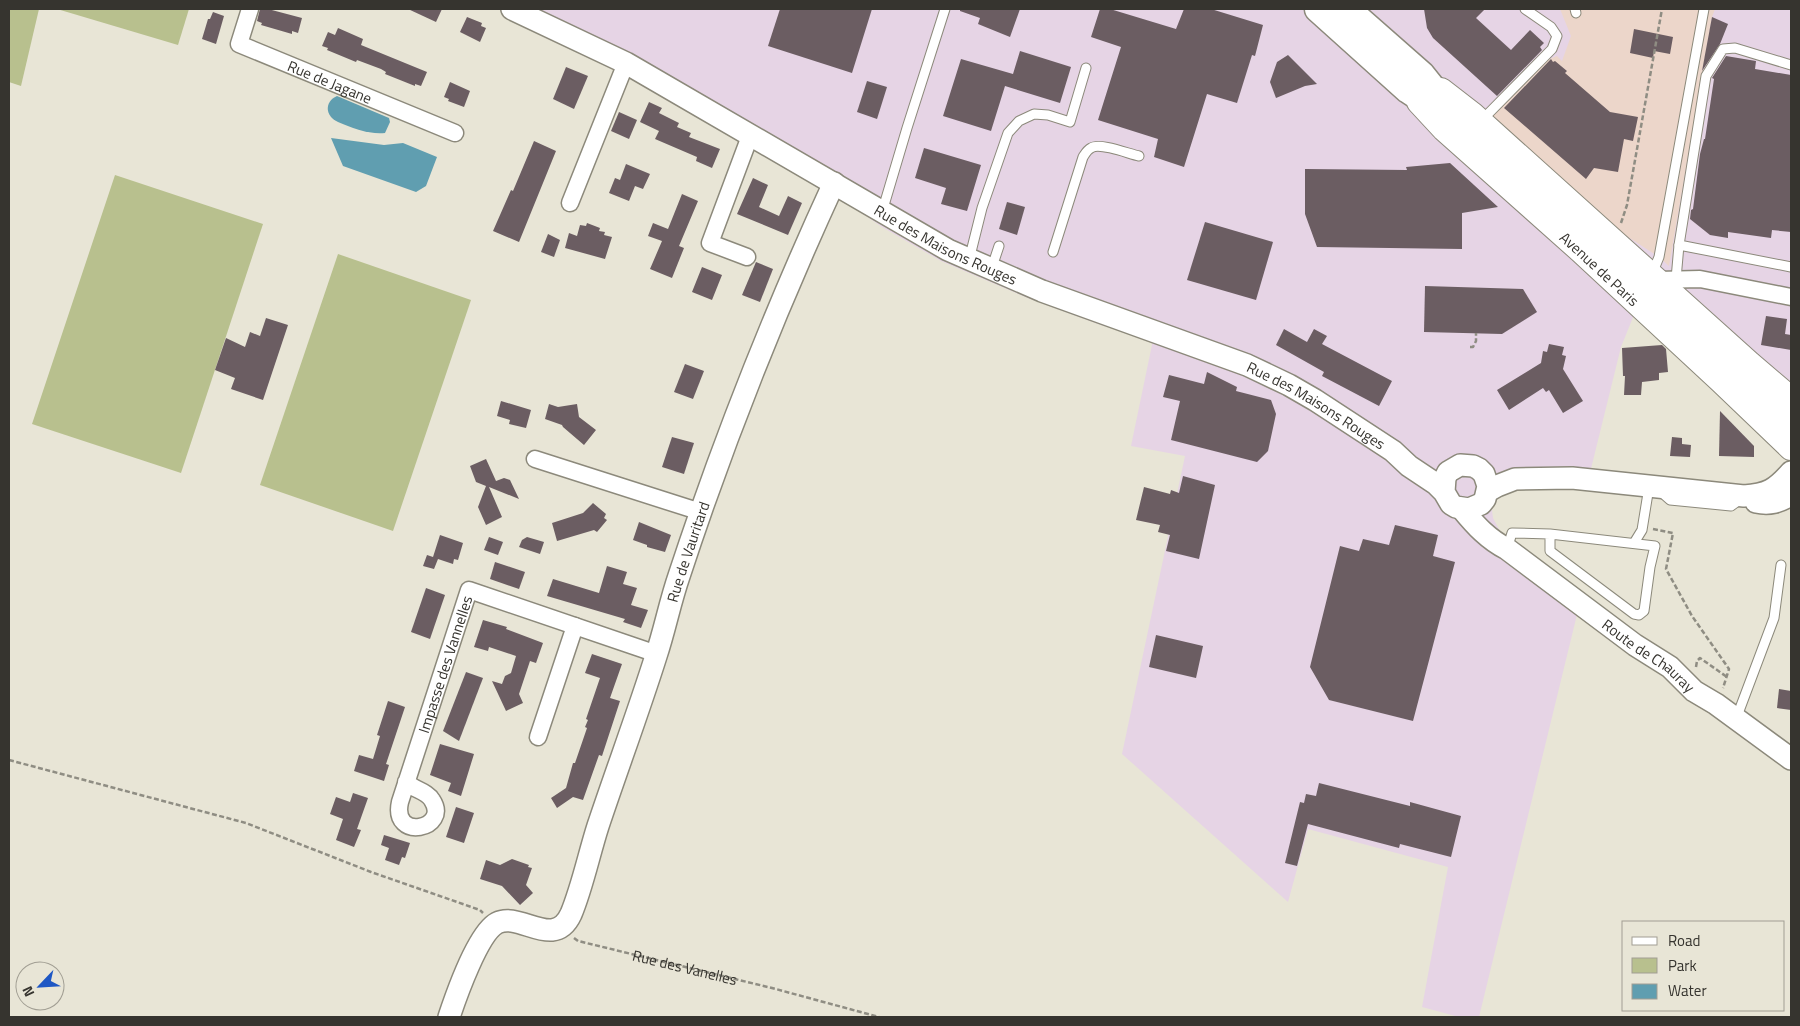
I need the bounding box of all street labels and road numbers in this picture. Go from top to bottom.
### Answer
street label: Rue de Jagane [284,54,376,109]
street label: Rue des Maisons Rouges [870,198,1021,290]
street label: Avenue de Paris [1555,226,1645,311]
street label: Rue des Maisons Rouges [1243,355,1390,455]
street label: Rue de Vauritard [660,498,715,605]
street label: Impasse des Vannelles [412,592,478,736]
street label: Route de Chauray [1597,613,1701,698]
street label: Rue des Vanelles [630,943,740,991]

